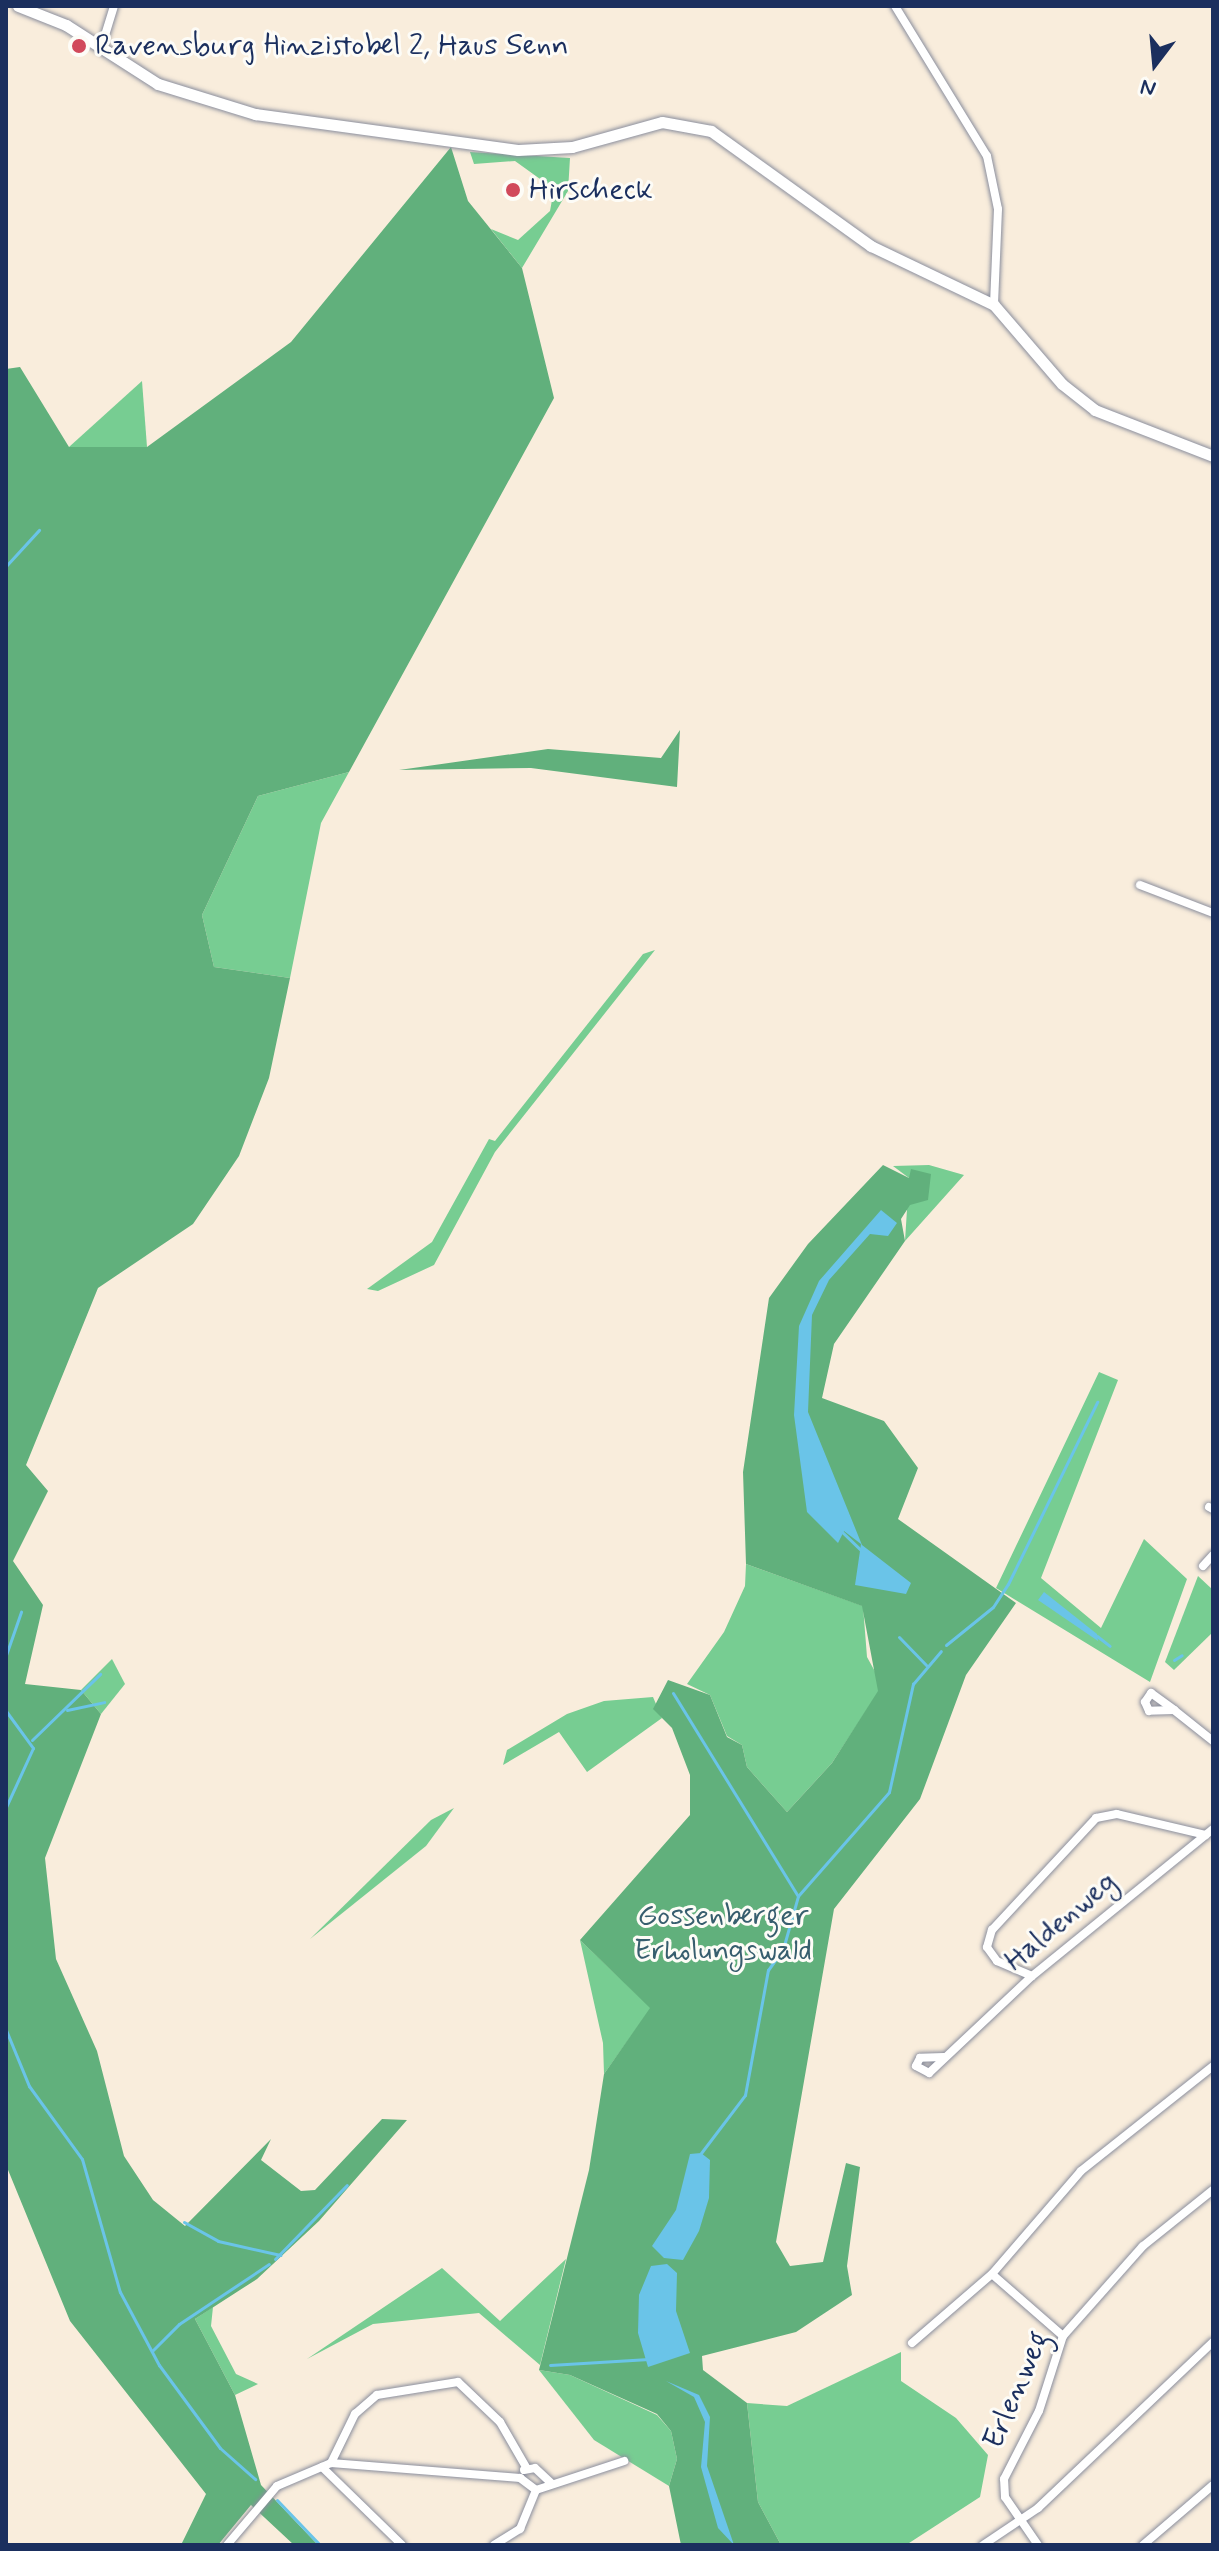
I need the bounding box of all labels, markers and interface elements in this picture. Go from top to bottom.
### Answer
north arrow [1115,24,1195,104]
place label: Ravensburg Hinzistobel 2, Haus Senn [95,28,573,64]
marker: Ravensburg Hinzistobel 2, Haus Senn [70,37,88,55]
text: N [1137,72,1159,103]
place label: Hirscheck [529,172,653,208]
marker: Hirscheck [504,181,522,199]
street label: Haldenweg [997,1865,1125,1979]
park label: Gossenberger Erholungswald [634,1898,812,1968]
street label: Erlenweg [976,2326,1058,2454]

